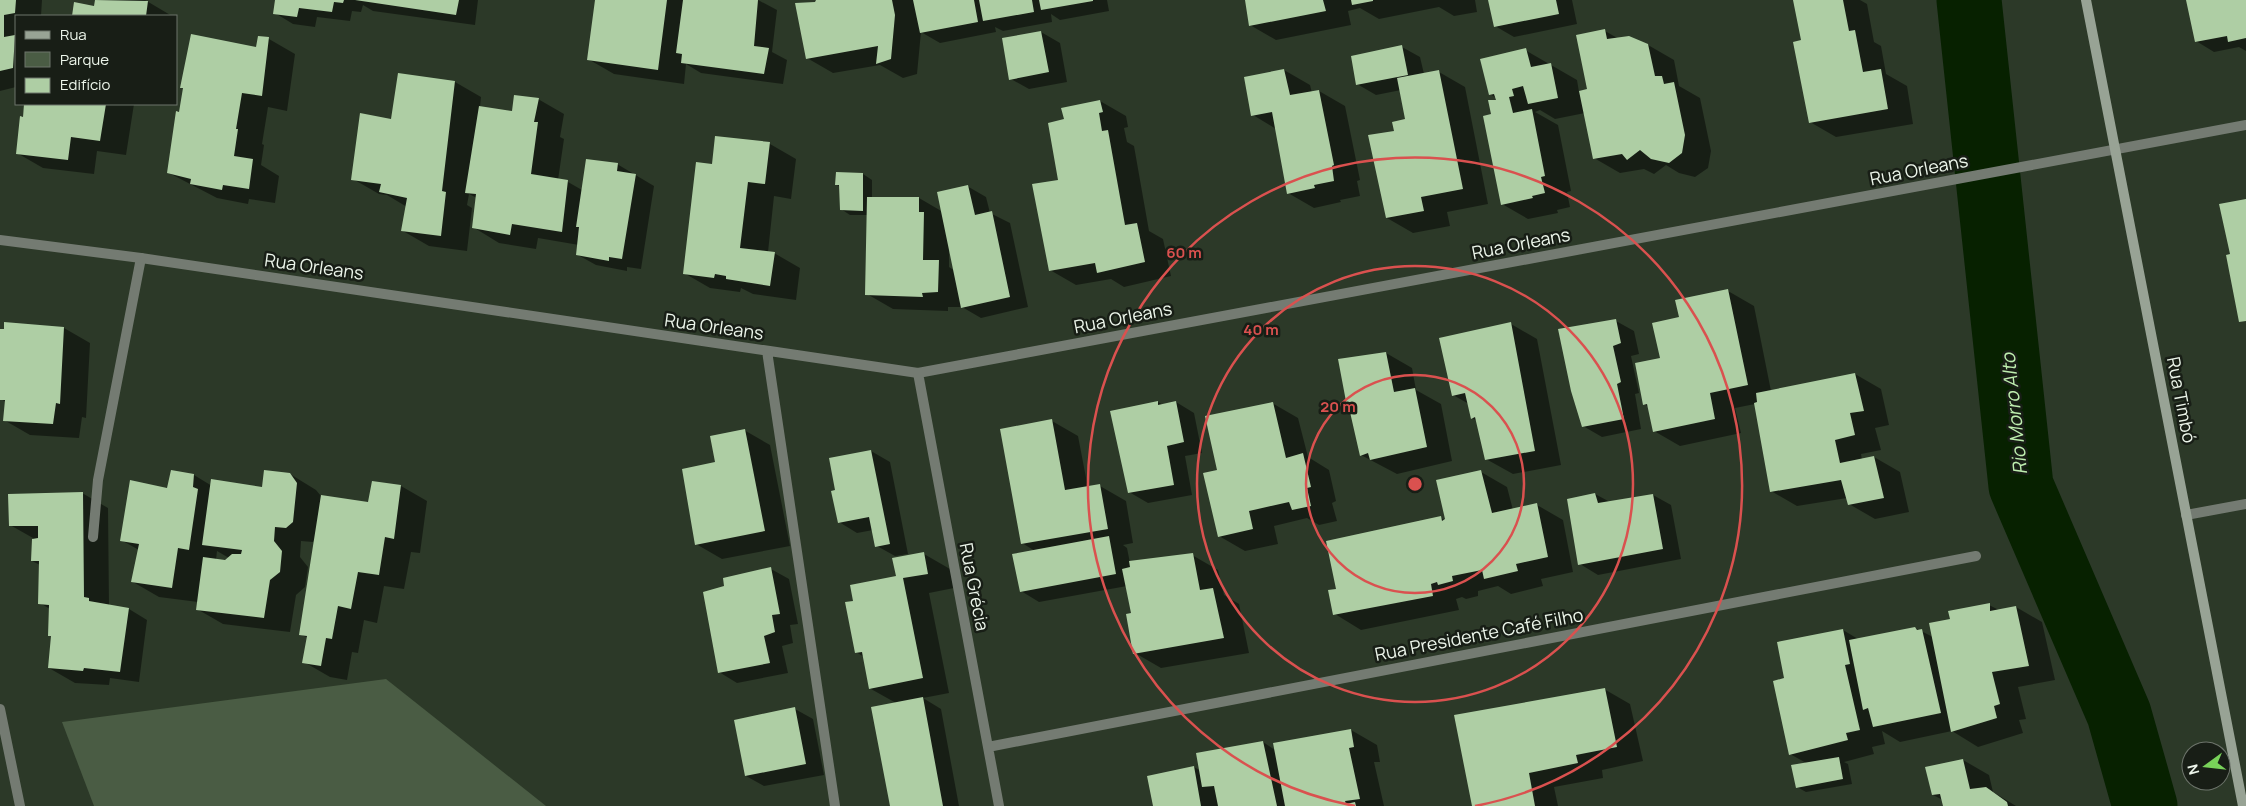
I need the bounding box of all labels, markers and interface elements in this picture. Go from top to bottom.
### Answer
legend [15,15,178,105]
text: Rua [60,24,87,45]
text: Parque [60,49,109,70]
text: Edifício [60,74,111,95]
street label: Rua Orleans [1868,148,1970,190]
street label: Rua Orleans [1470,222,1572,264]
text: 60 m [1166,242,1202,263]
street label: Rua Orleans [263,247,365,285]
street label: Rua Orleans [1072,296,1174,338]
street label: Rua Orleans [663,307,765,345]
text: 40 m [1243,319,1279,340]
water label: Rio Morro Alto [1995,350,2033,476]
street label: Rua Timbó [2162,355,2202,445]
text: 20 m [1320,396,1356,417]
centre of rings [1406,475,1424,493]
street label: Rua Grécia [955,541,995,633]
street label: Rua Presidente Café Filho [1373,602,1585,666]
north arrow [2181,741,2231,791]
text: N [2182,762,2203,777]

